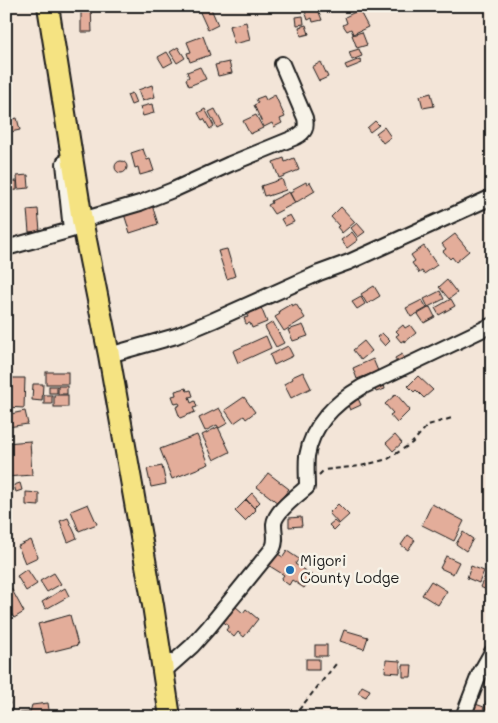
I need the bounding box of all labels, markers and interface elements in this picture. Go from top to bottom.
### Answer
place label: Migori County Lodge [300,550,400,587]
marker: Migori County Lodge [284,564,296,576]

